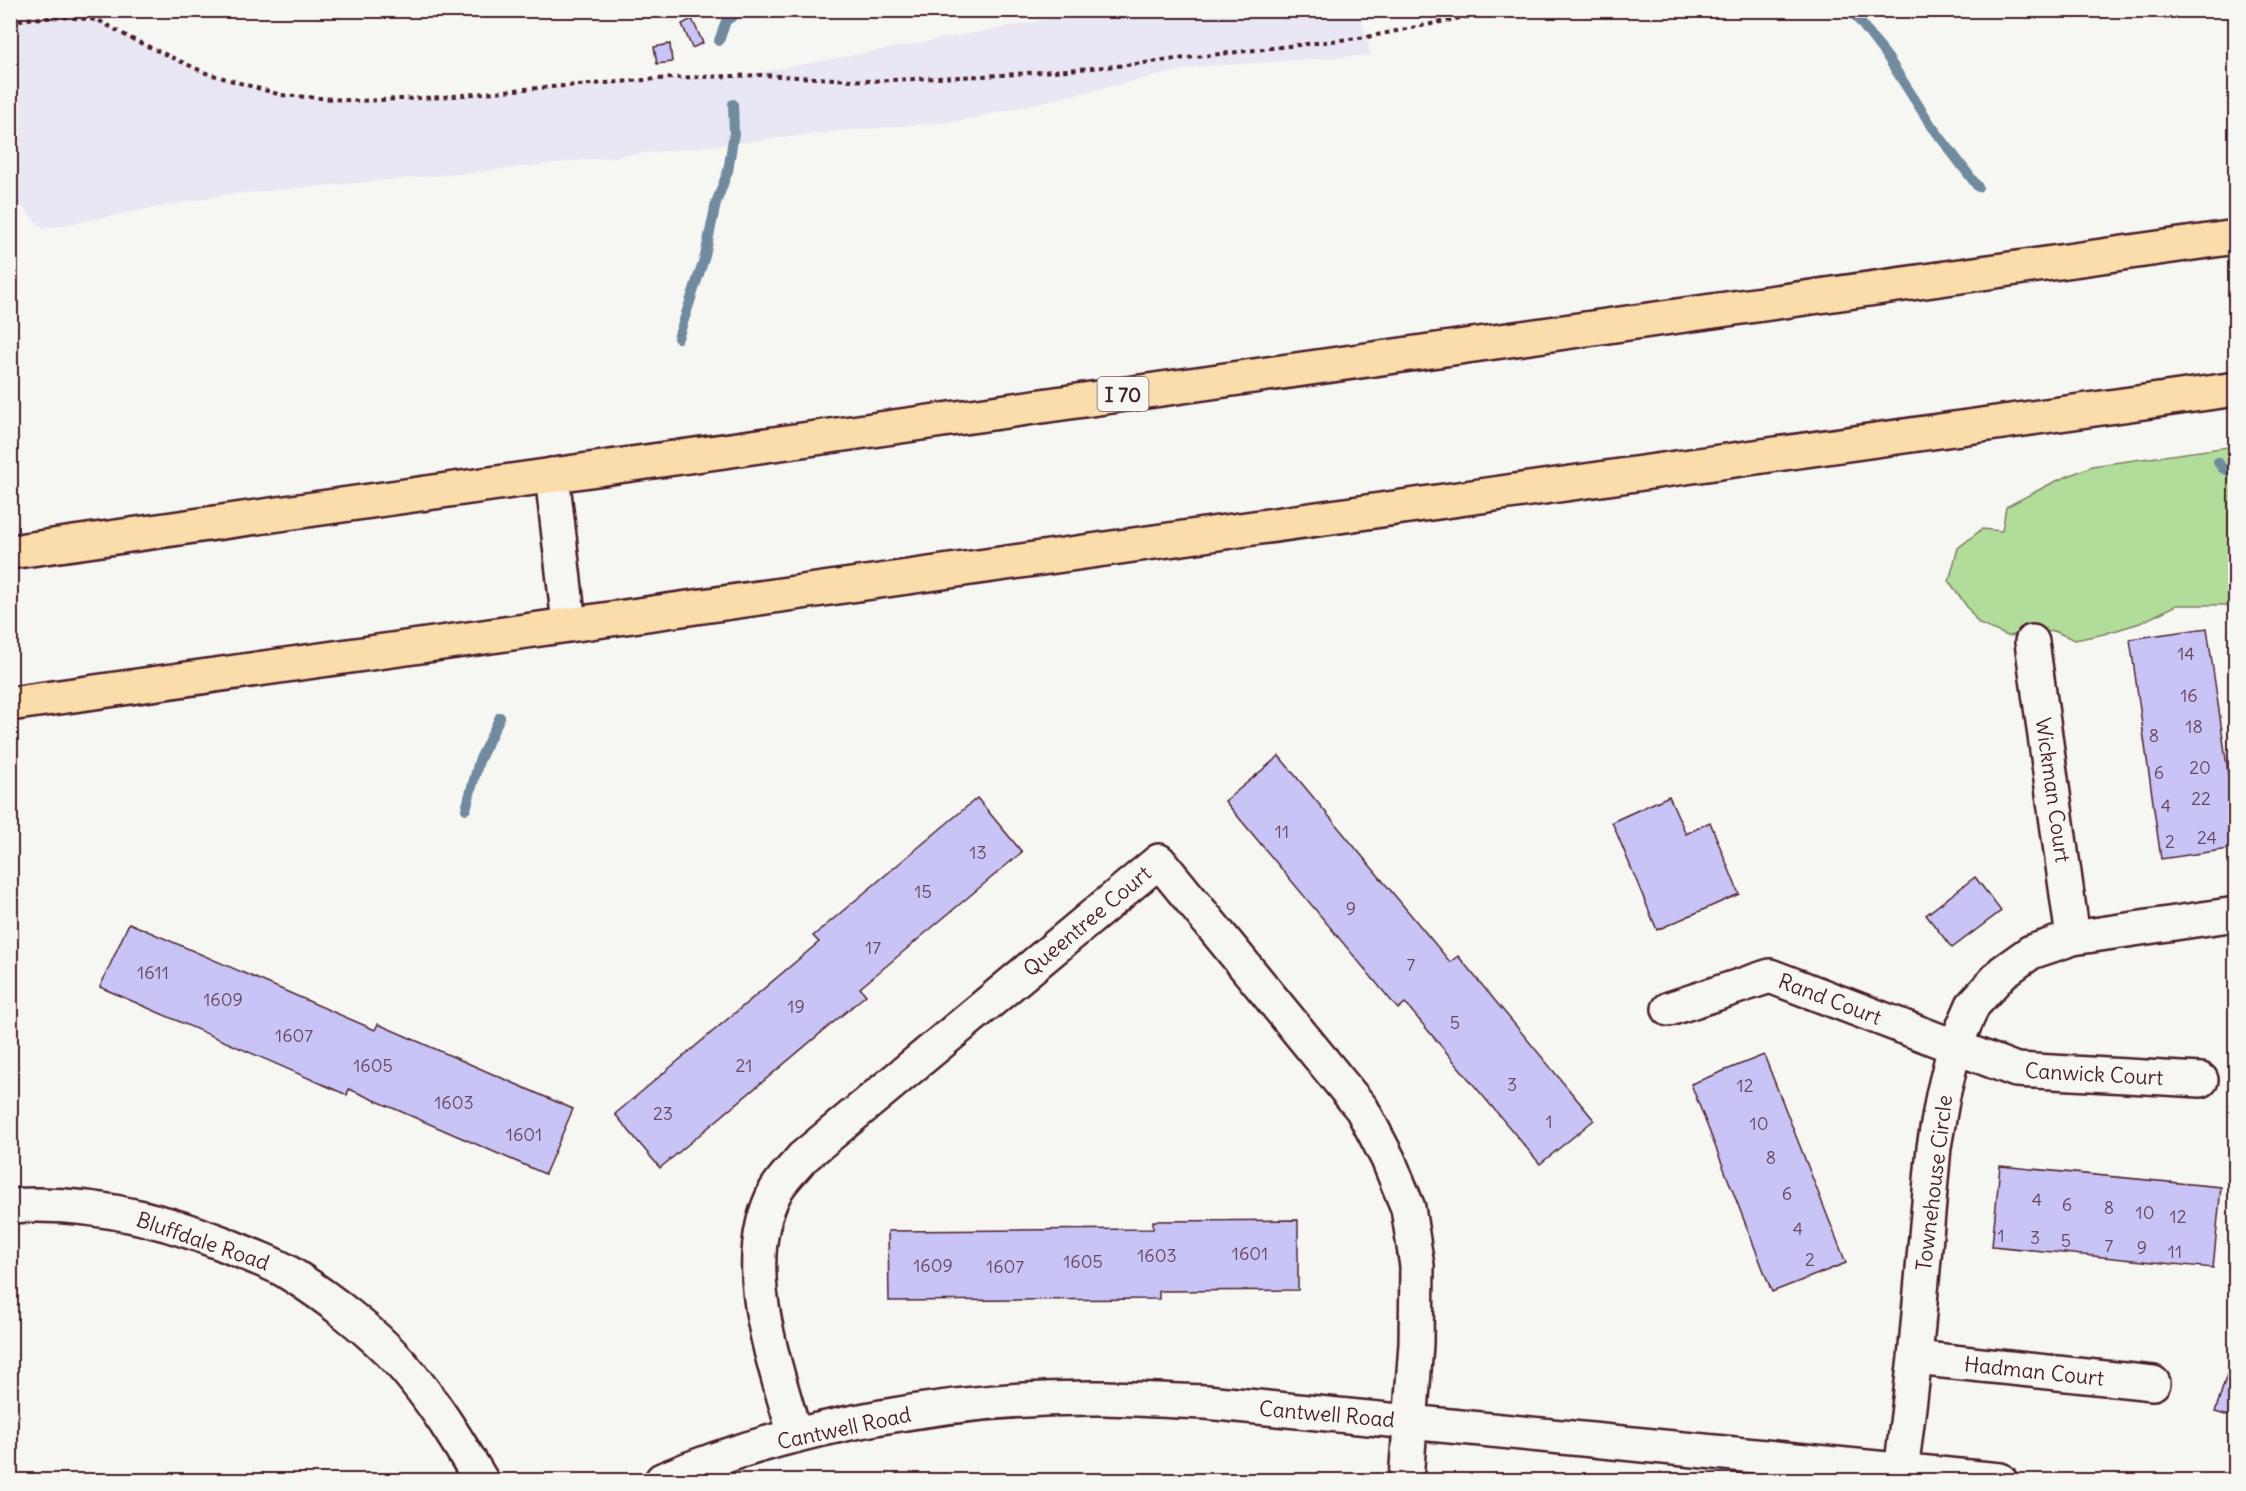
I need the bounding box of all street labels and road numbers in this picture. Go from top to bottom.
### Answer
road number: I 70 [1098,377,1148,411]
street label: Wickman Court [2029,716,2077,864]
street label: Queentree Court [1018,860,1156,982]
street label: Rand Court [1775,967,1885,1031]
street label: Canwick Court [2024,1057,2164,1091]
street label: Townehouse Circle [1910,1093,1958,1273]
street label: Bluffdale Road [133,1206,273,1276]
street label: Hadman Court [1963,1350,2105,1392]
street label: Cantwell Road [1258,1395,1396,1433]
street label: Cantwell Road [775,1401,913,1455]

